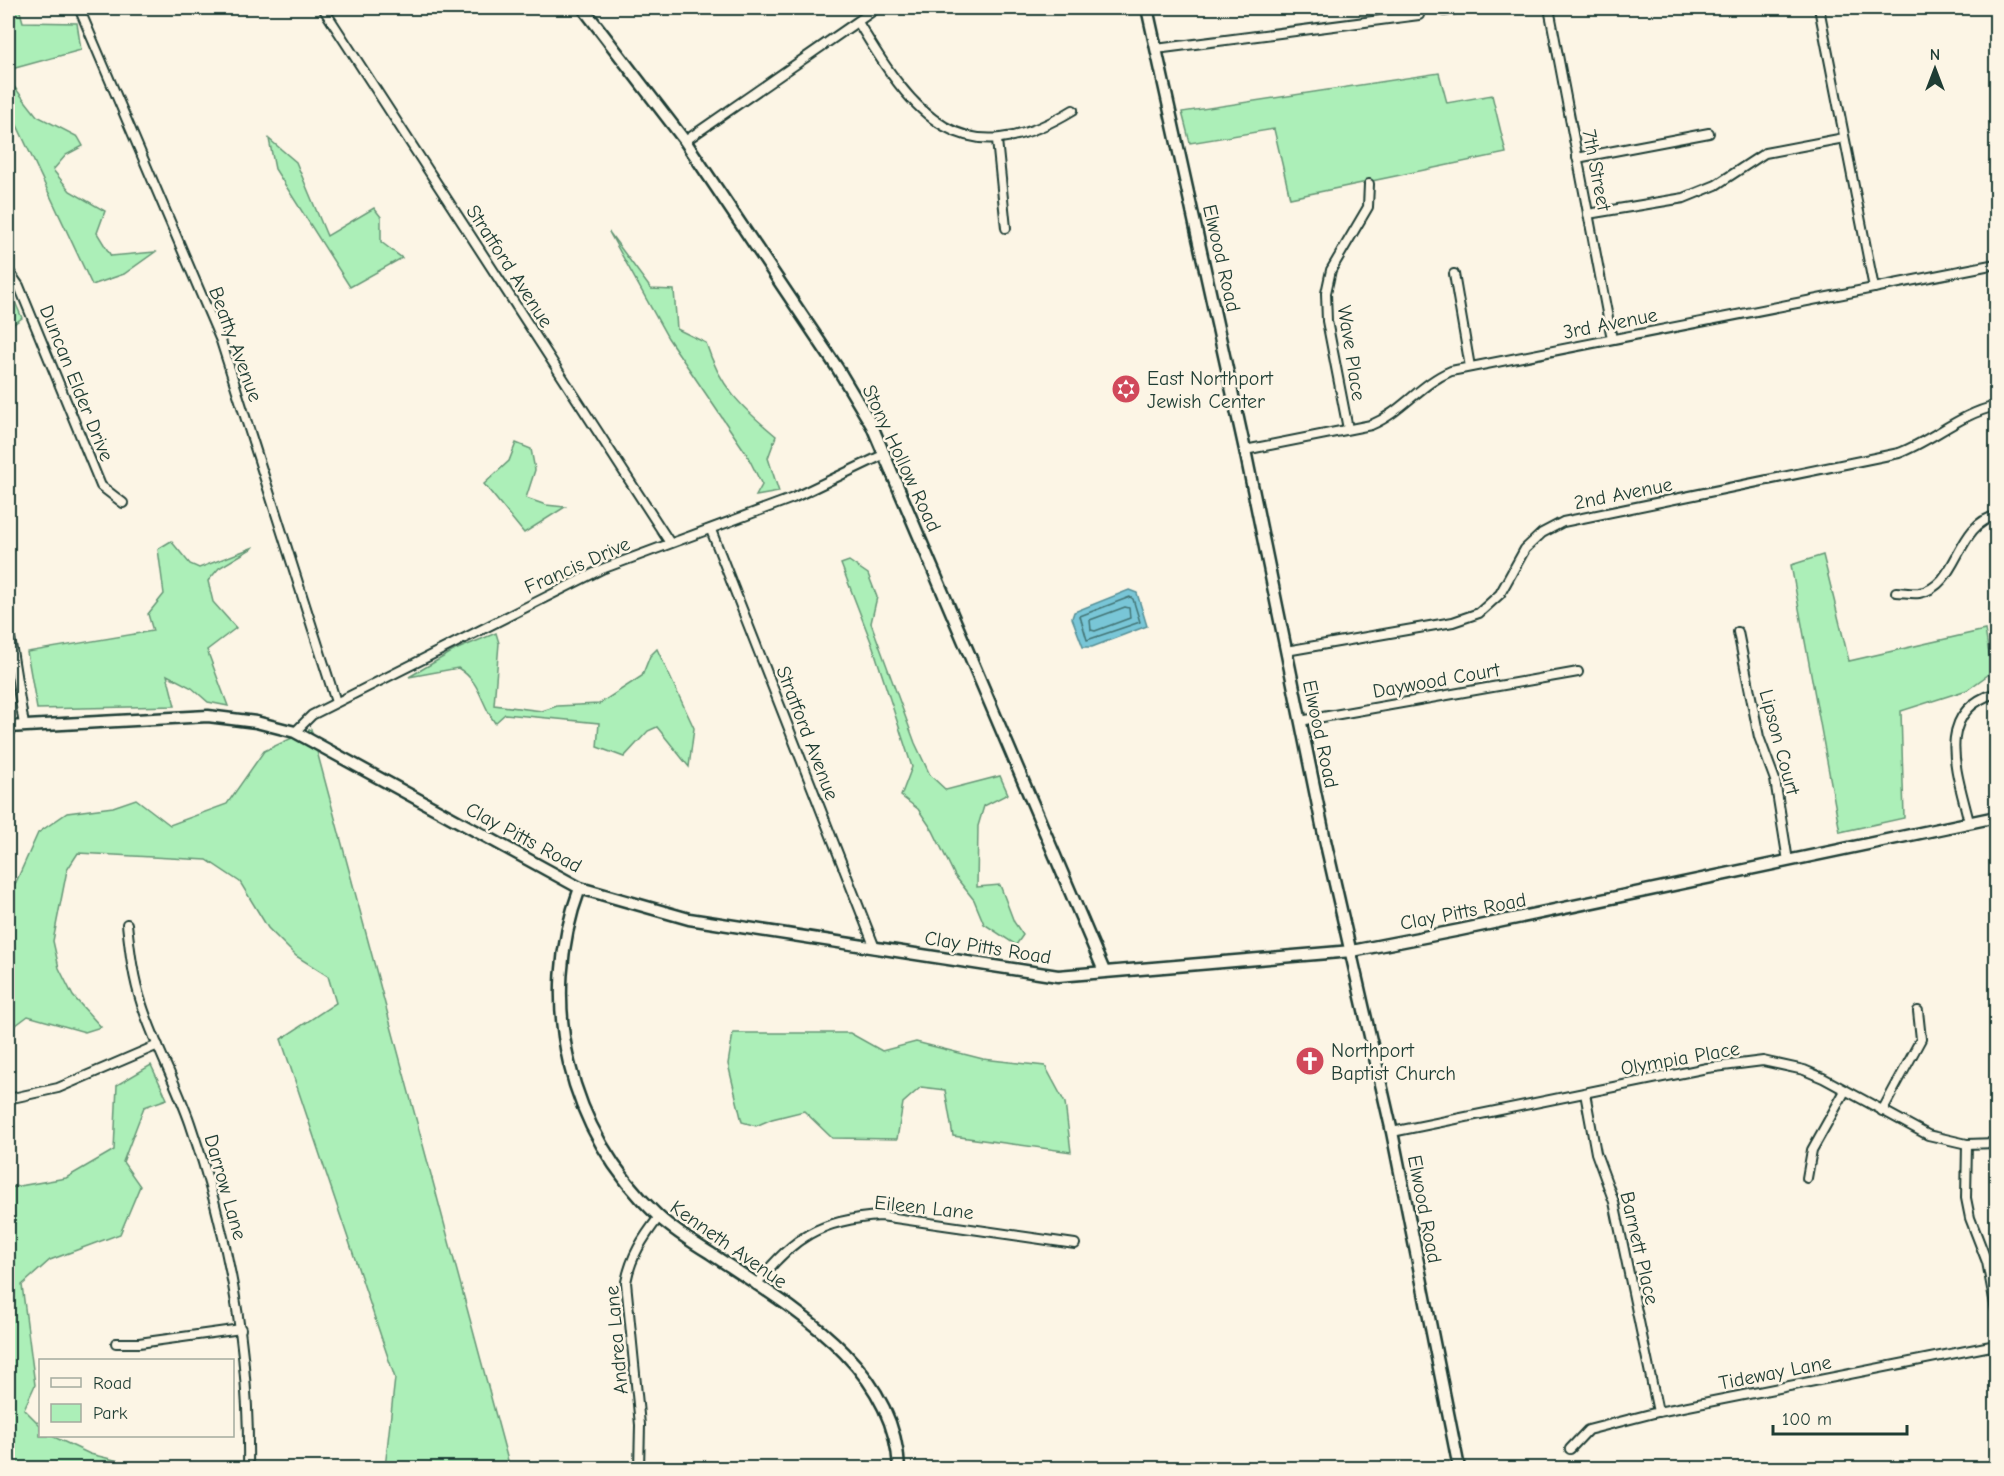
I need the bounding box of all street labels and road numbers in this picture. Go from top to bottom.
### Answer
street label: 7th Street [1577,127,1616,214]
street label: Stratford Avenue [461,201,558,332]
street label: Elwood Road [1198,202,1245,314]
street label: Beatty Avenue [204,284,267,405]
street label: Duncan Elder Drive [35,302,118,465]
street label: 3rd Avenue [1561,303,1659,344]
street label: Wave Place [1333,304,1370,403]
street label: Stony Hollow Road [857,381,946,535]
street label: 2nd Avenue [1572,473,1674,514]
street label: Francis Drive [521,532,633,599]
street label: Daywood Court [1371,658,1503,703]
street label: Stratford Avenue [771,663,844,803]
street label: Elwood Road [1298,678,1343,790]
street label: Lipson Court [1754,687,1805,799]
street label: Clay Pitts Road [462,797,586,878]
street label: Clay Pitts Road [1398,888,1528,935]
street label: Clay Pitts Road [923,926,1053,969]
street label: Olympia Place [1619,1037,1741,1080]
street label: Darrow Lane [200,1132,252,1242]
street label: Elwood Road [1403,1153,1446,1265]
street label: Barnett Place [1615,1189,1664,1307]
street label: Eileen Lane [873,1191,975,1224]
street label: Kenneth Avenue [666,1196,792,1293]
street label: Andrea Lane [600,1285,633,1395]
street label: Tideway Lane [1717,1350,1833,1395]

